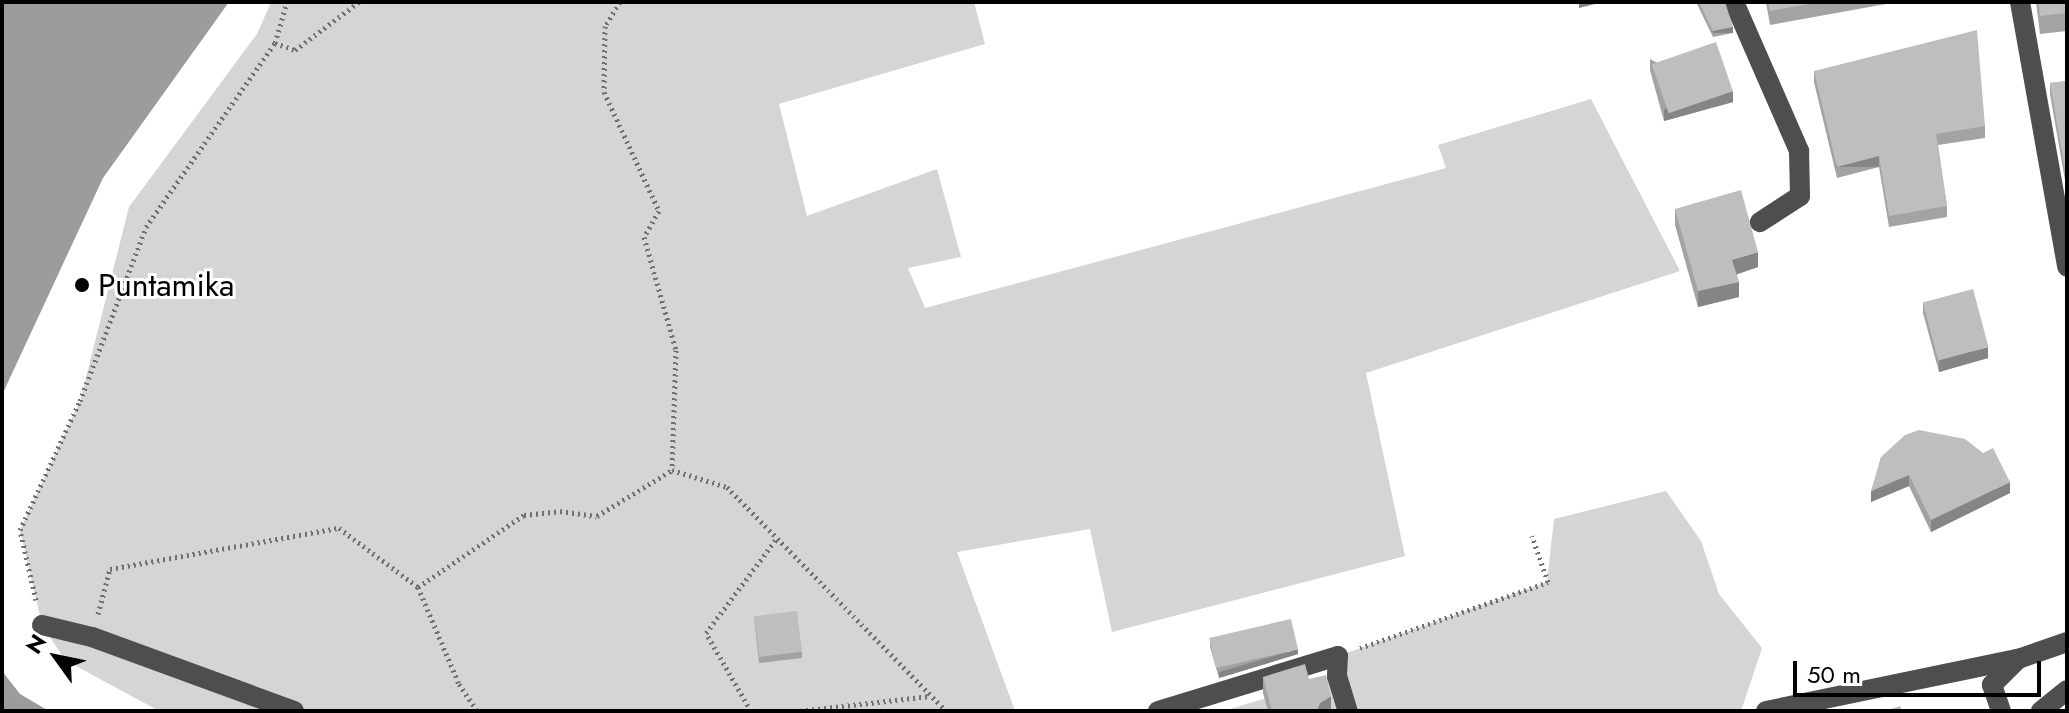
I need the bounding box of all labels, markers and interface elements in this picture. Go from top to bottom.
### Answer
place label: Puntamika [98,266,234,304]
marker: Puntamika [73,276,91,294]
north arrow [16,617,96,697]
text: N [18,628,54,660]
scale bar [1797,645,2045,695]
text: 50 m [1807,657,1861,692]

